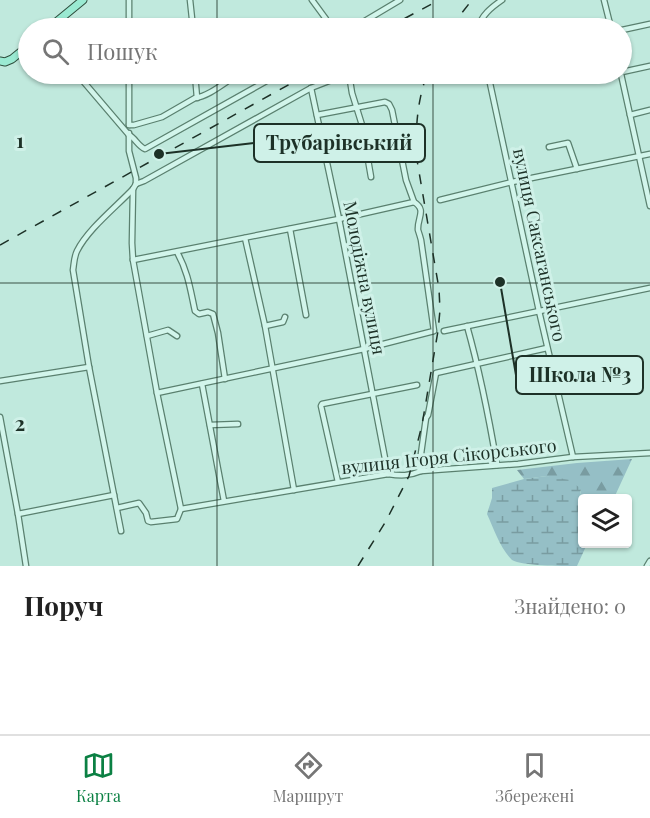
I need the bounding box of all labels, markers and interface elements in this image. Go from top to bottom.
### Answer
search box [18,18,632,84]
icon: search [39,35,72,68]
text: Пошук [87,36,158,66]
callout: Трубарівський [254,124,425,162]
text: 1 [16,126,24,153]
text: Трубарівський [266,128,412,155]
street label: вулиця Саксаганського [508,146,572,344]
street label: Молодіжна вулиця [338,199,392,357]
callout: Школа №3 [516,356,643,394]
text: Школа №3 [529,360,632,387]
text: 2 [15,409,25,436]
street label: вулиця Ігоря Сікорського [340,433,558,479]
map controls [578,494,632,548]
button: layers [578,494,632,548]
text: Поруч [24,588,103,623]
text: Знайдено: 0 [514,592,626,619]
tab: Карта [76,749,121,806]
tab: Маршрут [273,749,343,806]
tab: Збережені [495,749,574,806]

